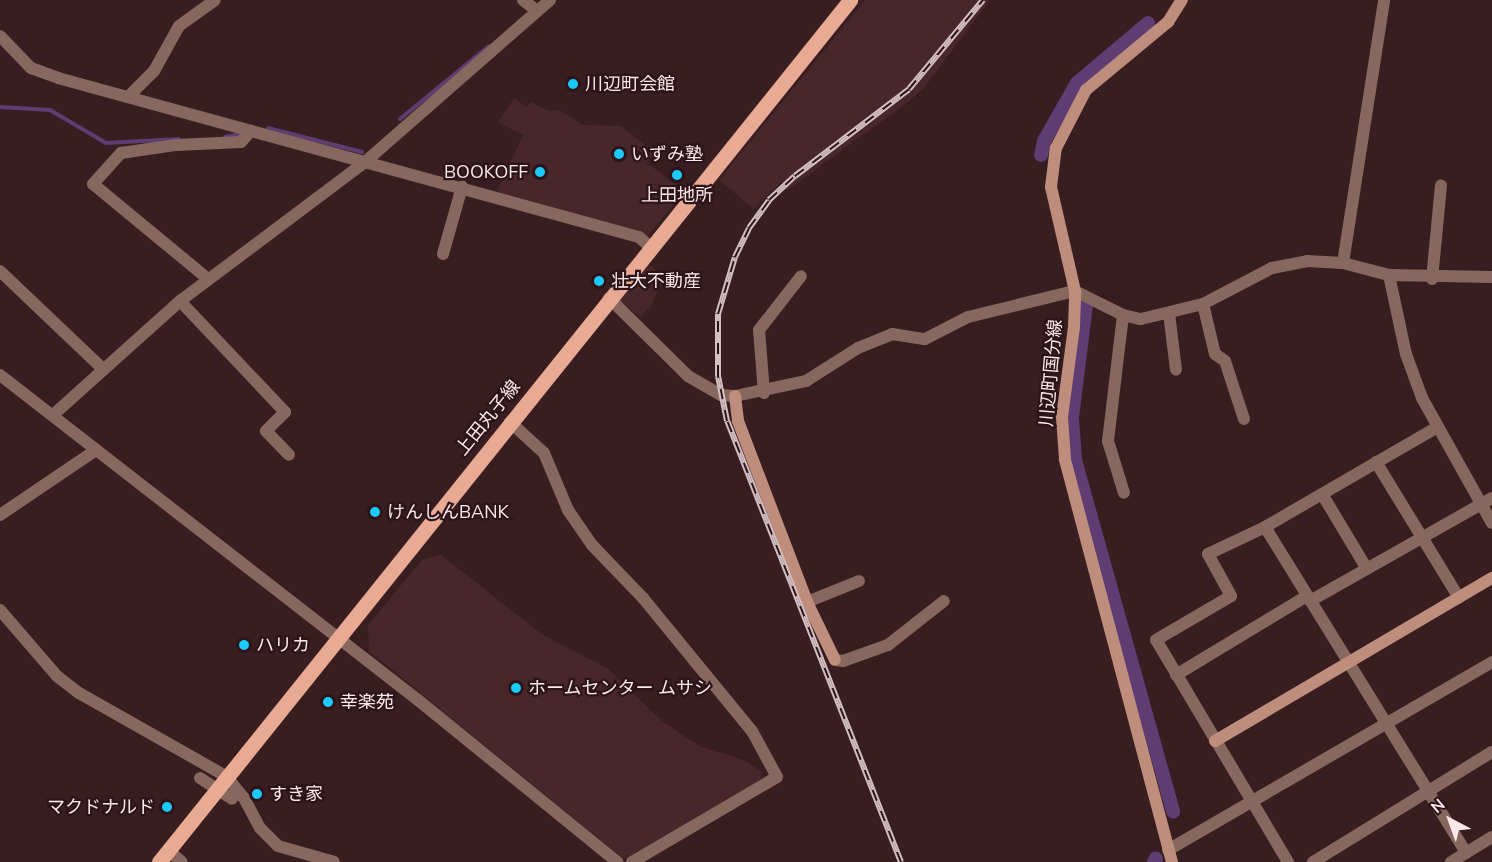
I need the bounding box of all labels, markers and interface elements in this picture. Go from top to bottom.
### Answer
place label: 川辺町会館 [585,73,675,95]
marker: 川辺町会館 [566,77,580,91]
place label: いずみ塾 [631,143,703,165]
marker: いずみ塾 [612,147,626,161]
place label: BOOKOFF [444,161,528,183]
marker: BOOKOFF [533,165,547,179]
marker: 上田地所 [670,168,684,182]
place label: 上田地所 [641,184,713,206]
place label: 壮大不動産 [611,270,701,292]
marker: 壮大不動産 [592,274,606,288]
street label: 川辺町国分線 [1036,318,1066,428]
street label: 上田丸子線 [451,376,525,460]
place label: けんしんBANK [387,501,509,523]
marker: けんしんBANK [368,505,382,519]
place label: ハリカ [256,634,310,656]
marker: ハリカ [237,638,251,652]
place label: ホームセンター ムサシ [528,677,713,699]
marker: ホームセンター ムサシ [509,681,523,695]
place label: 幸楽苑 [340,691,394,713]
marker: 幸楽苑 [321,695,335,709]
place label: すき家 [269,783,323,805]
marker: すき家 [250,787,264,801]
north arrow [1420,790,1480,850]
text: N [1426,794,1450,819]
place label: マクドナルド [47,796,155,818]
marker: マクドナルド [160,800,174,814]

